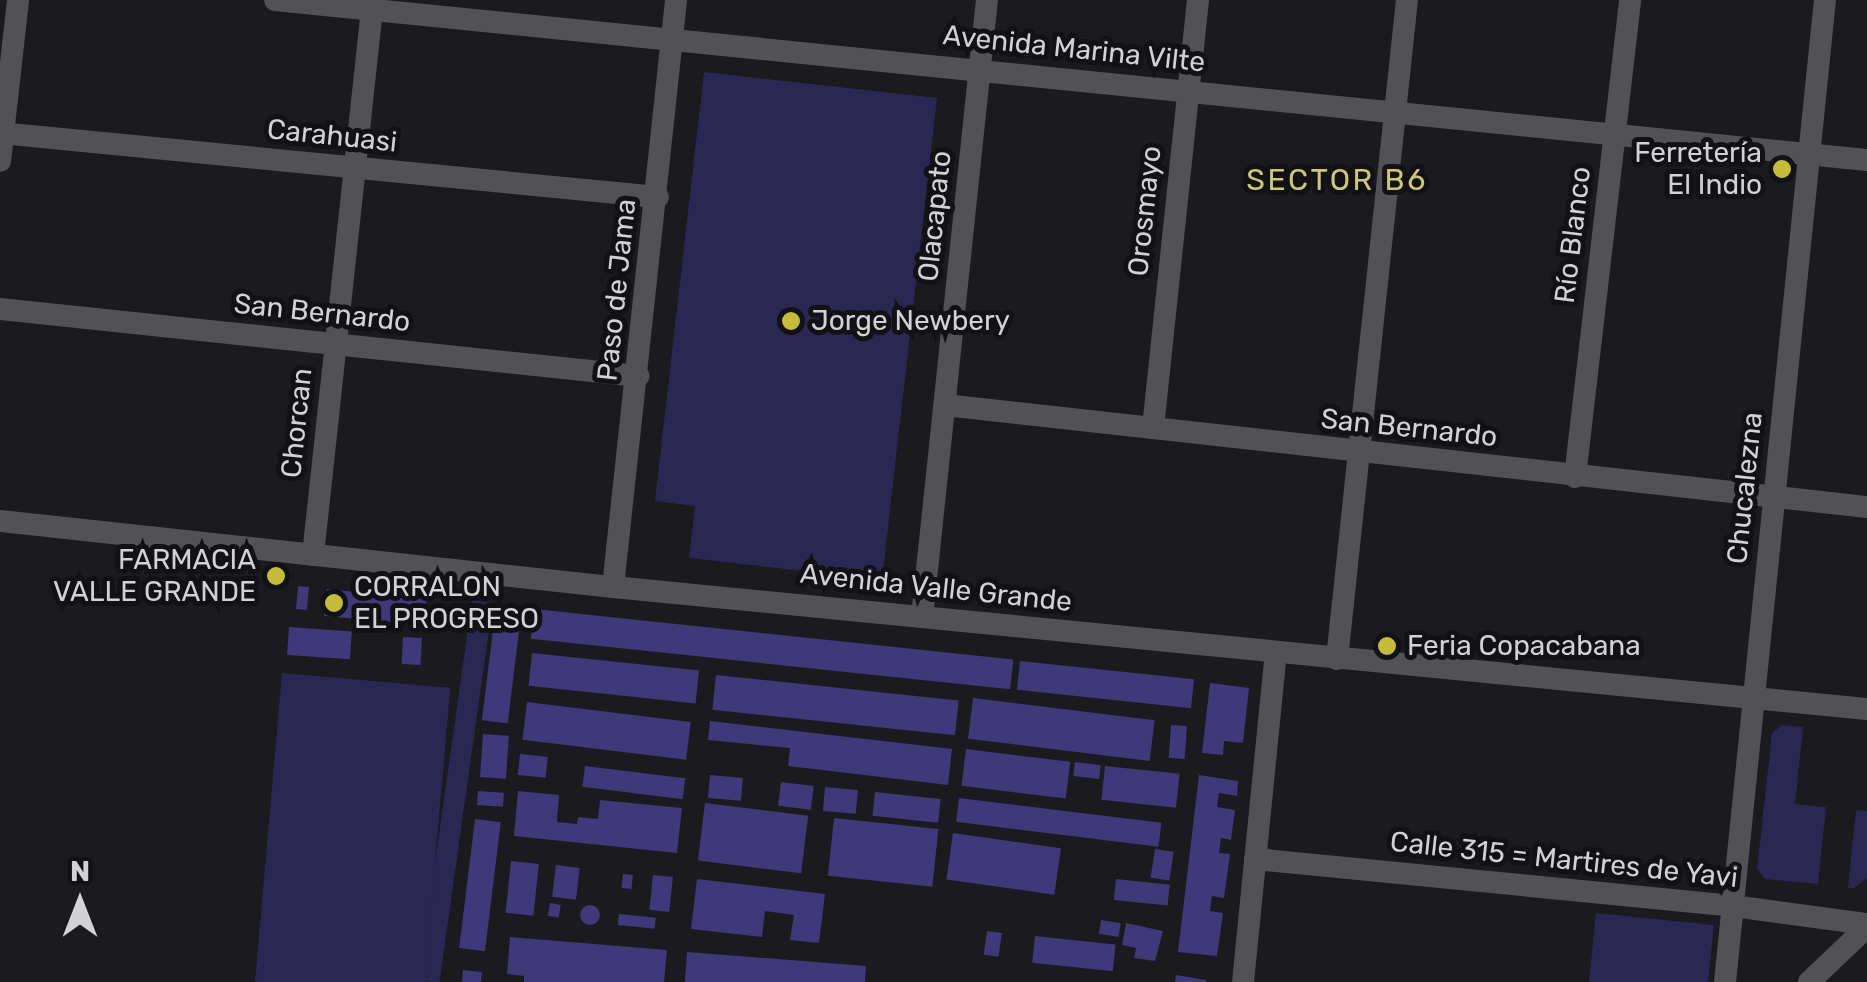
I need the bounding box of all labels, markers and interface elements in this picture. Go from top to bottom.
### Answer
street label: Avenida Marina Vilte [941,18,1207,80]
street label: Carahuasi [265,112,399,160]
place label: Ferretería El Indio [1634,136,1762,202]
street label: Orosmayo [1121,144,1169,278]
street label: Olacapato [911,149,959,283]
marker: Ferretería El Indio [1771,158,1793,180]
district label: SECTOR B6 [1246,162,1428,198]
street label: Río Blanco [1548,165,1598,305]
street label: Paso de Jama [591,197,643,383]
street label: San Bernardo [232,287,412,339]
place label: Jorge Newbery [811,304,1010,338]
marker: Jorge Newbery [780,310,802,332]
street label: Chorcan [275,367,319,479]
street label: San Bernardo [1319,402,1499,454]
street label: Chucalezna [1720,410,1770,566]
place label: FARMACIA VALLE GRANDE [53,543,256,609]
street label: Avenida Valle Grande [798,557,1074,619]
marker: FARMACIA VALLE GRANDE [265,565,287,587]
place label: CORRALON EL PROGRESO [354,570,540,636]
marker: CORRALON EL PROGRESO [323,592,345,614]
place label: Feria Copacabana [1407,629,1641,663]
marker: Feria Copacabana [1376,635,1398,657]
street label: Calle 315 = Martires de Yavi [1388,825,1740,895]
north arrow [30,852,130,952]
text: N [70,855,90,888]

